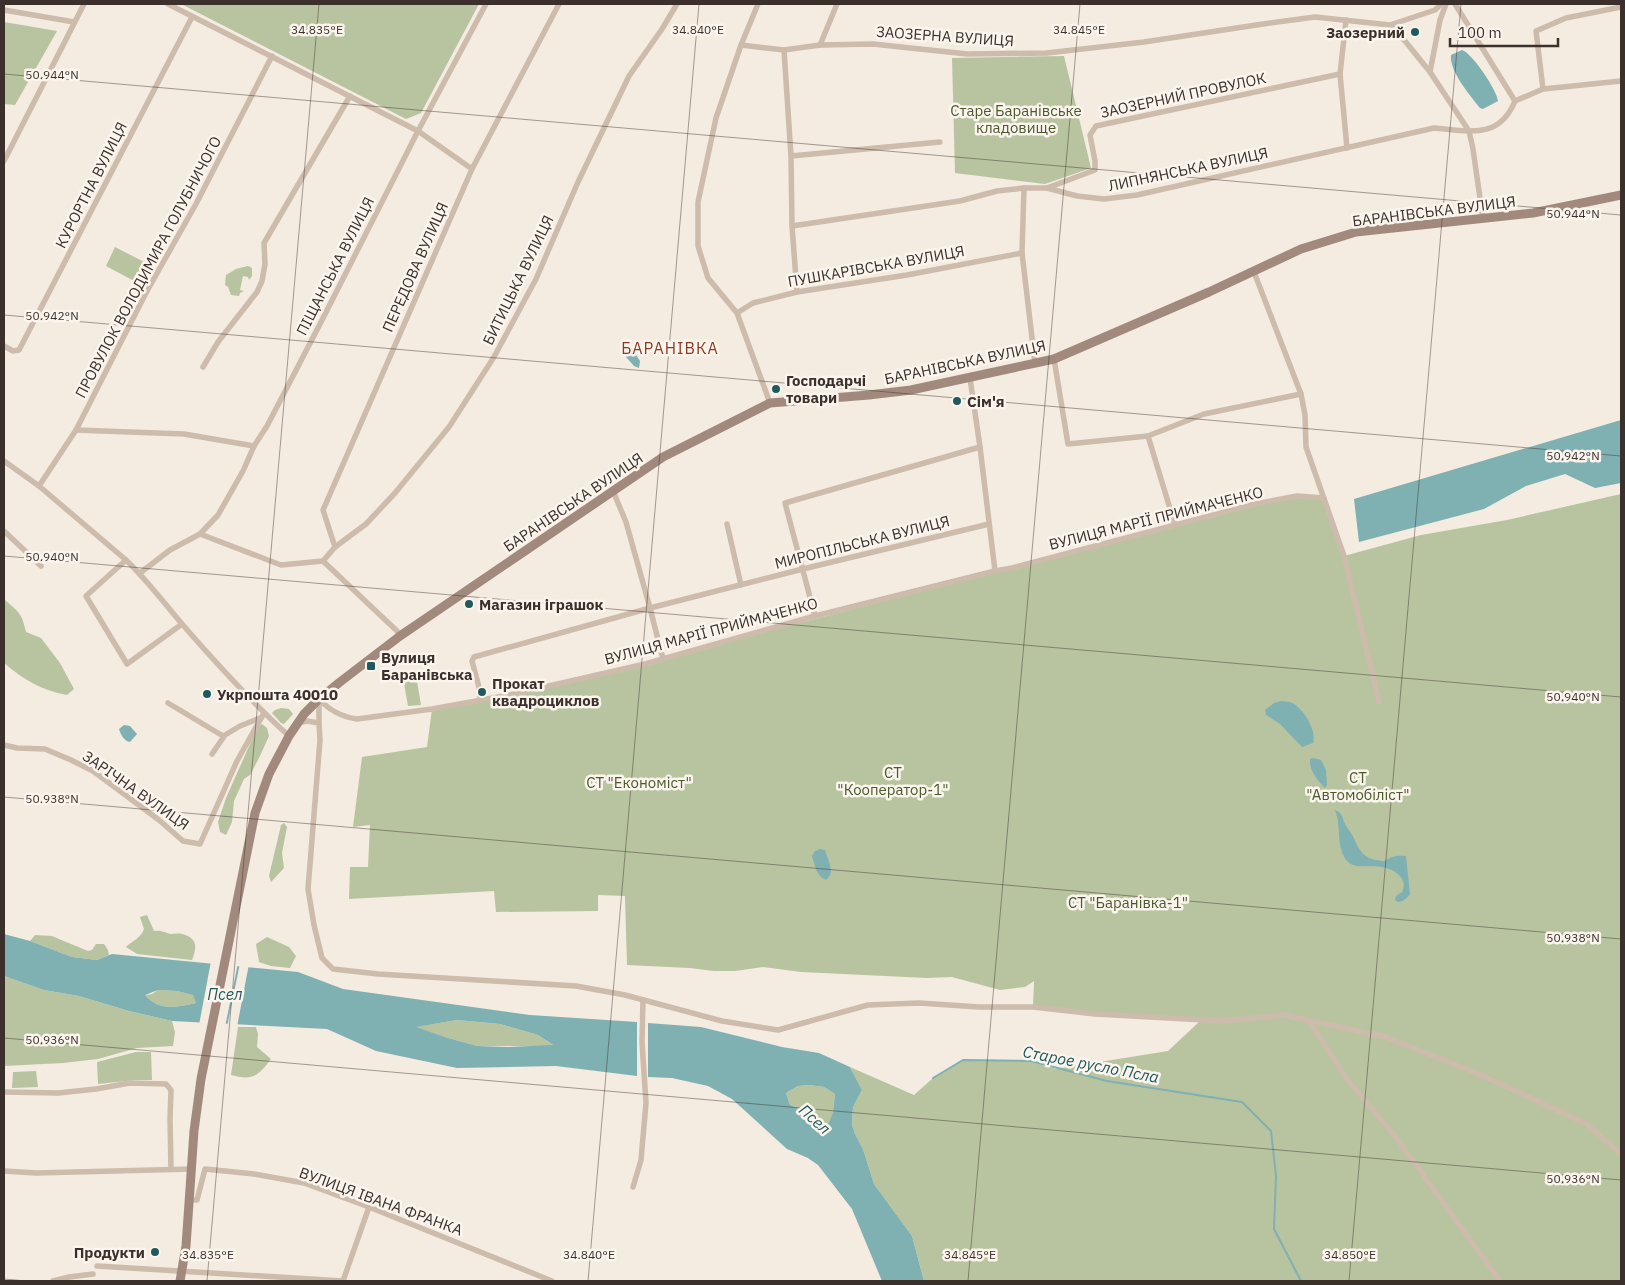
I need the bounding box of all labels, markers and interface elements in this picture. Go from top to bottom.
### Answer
scale bar [1450,15,1558,47]
text: 34.835°E [291,22,343,37]
text: 34.840°E [672,22,724,37]
street label: ЗАОЗЕРНА ВУЛИЦЯ [875,22,1015,50]
text: 34.845°E [1053,22,1105,37]
place label: Заозерний [1326,23,1405,42]
text: 100 m [1458,23,1502,42]
marker: Заозерний [1409,26,1421,38]
text: 50.944°N [25,67,79,82]
street label: ЗАОЗЕРНИЙ ПРОВУЛОК [1098,68,1268,122]
park label: Старе Баранівське кладовище [950,101,1082,137]
street label: КУРОРТНА ВУЛИЦЯ [51,119,131,251]
street label: ПРОВУЛОК ВОЛОДИМИРА ГОЛУБНИЧОГО [71,133,225,401]
street label: ЛИПНЯНСЬКА ВУЛИЦЯ [1106,143,1270,195]
street label: БАРАНІВСЬКА ВУЛИЦЯ [1351,192,1517,230]
street label: ПІЩАНСЬКА ВУЛИЦЯ [292,194,378,338]
street label: ПЕРЕДОВА ВУЛИЦЯ [378,199,452,335]
text: 50.944°N [1546,206,1600,221]
street label: БИТИЦЬКА ВУЛИЦЯ [478,212,558,348]
street label: ПУШКАРІВСЬКА ВУЛИЦЯ [786,241,966,291]
text: 50.942°N [25,308,79,323]
street label: БАРАНІВСЬКА ВУЛИЦЯ [883,336,1047,388]
district label: БАРАНІВКА [621,338,719,358]
place label: Господарчі товари [786,371,866,407]
marker: Господарчі товари [770,383,782,395]
place label: Сім'я [967,392,1005,411]
marker: Сім'я [951,395,963,407]
street label: БАРАНІВСЬКА ВУЛИЦЯ [500,448,646,556]
text: 50.942°N [1546,448,1600,463]
street label: ВУЛИЦЯ МАРІЇ ПРИЙМАЧЕНКО [1047,482,1265,554]
street label: МИРОПІЛЬСЬКА ВУЛИЦЯ [773,511,951,573]
text: 50.940°N [25,549,79,564]
street label: ВУЛИЦЯ МАРІЇ ПРИЙМАЧЕНКО [602,593,820,669]
place label: Магазин іграшок [479,595,604,614]
marker: Магазин іграшок [463,598,475,610]
place label: Вулиця Баранівська [381,648,473,684]
marker: Вулиця Баранівська [365,660,377,672]
place label: Прокат квадроциклов [492,674,600,710]
place label: Укрпошта 40010 [217,685,338,704]
marker: Прокат квадроциклов [476,686,488,698]
marker: Укрпошта 40010 [201,688,213,700]
text: 50.940°N [1546,689,1600,704]
street label: ЗАРІЧНА ВУЛИЦЯ [79,746,193,834]
park label: СТ "Кооператор-1" [837,763,949,799]
park label: СТ "Автомобіліст" [1306,768,1410,804]
park label: СТ "Економіст" [586,773,692,792]
text: 50.938°N [25,791,79,806]
park label: СТ "Баранівка-1" [1068,893,1188,912]
text: 50.938°N [1546,930,1600,945]
water label: Псел [207,984,243,1004]
text: 50.936°N [25,1032,79,1047]
water label: Старое русло Псла [1021,1041,1161,1087]
water label: Псел [795,1100,835,1139]
street label: ВУЛИЦЯ ІВАНА ФРАНКА [297,1163,466,1240]
text: 50.936°N [1546,1171,1600,1186]
place label: Продукти [74,1243,145,1262]
marker: Продукти [149,1246,161,1258]
text: 34.835°E [182,1247,234,1262]
text: 34.840°E [563,1247,615,1262]
text: 34.845°E [944,1247,996,1262]
text: 34.850°E [1324,1247,1376,1262]

